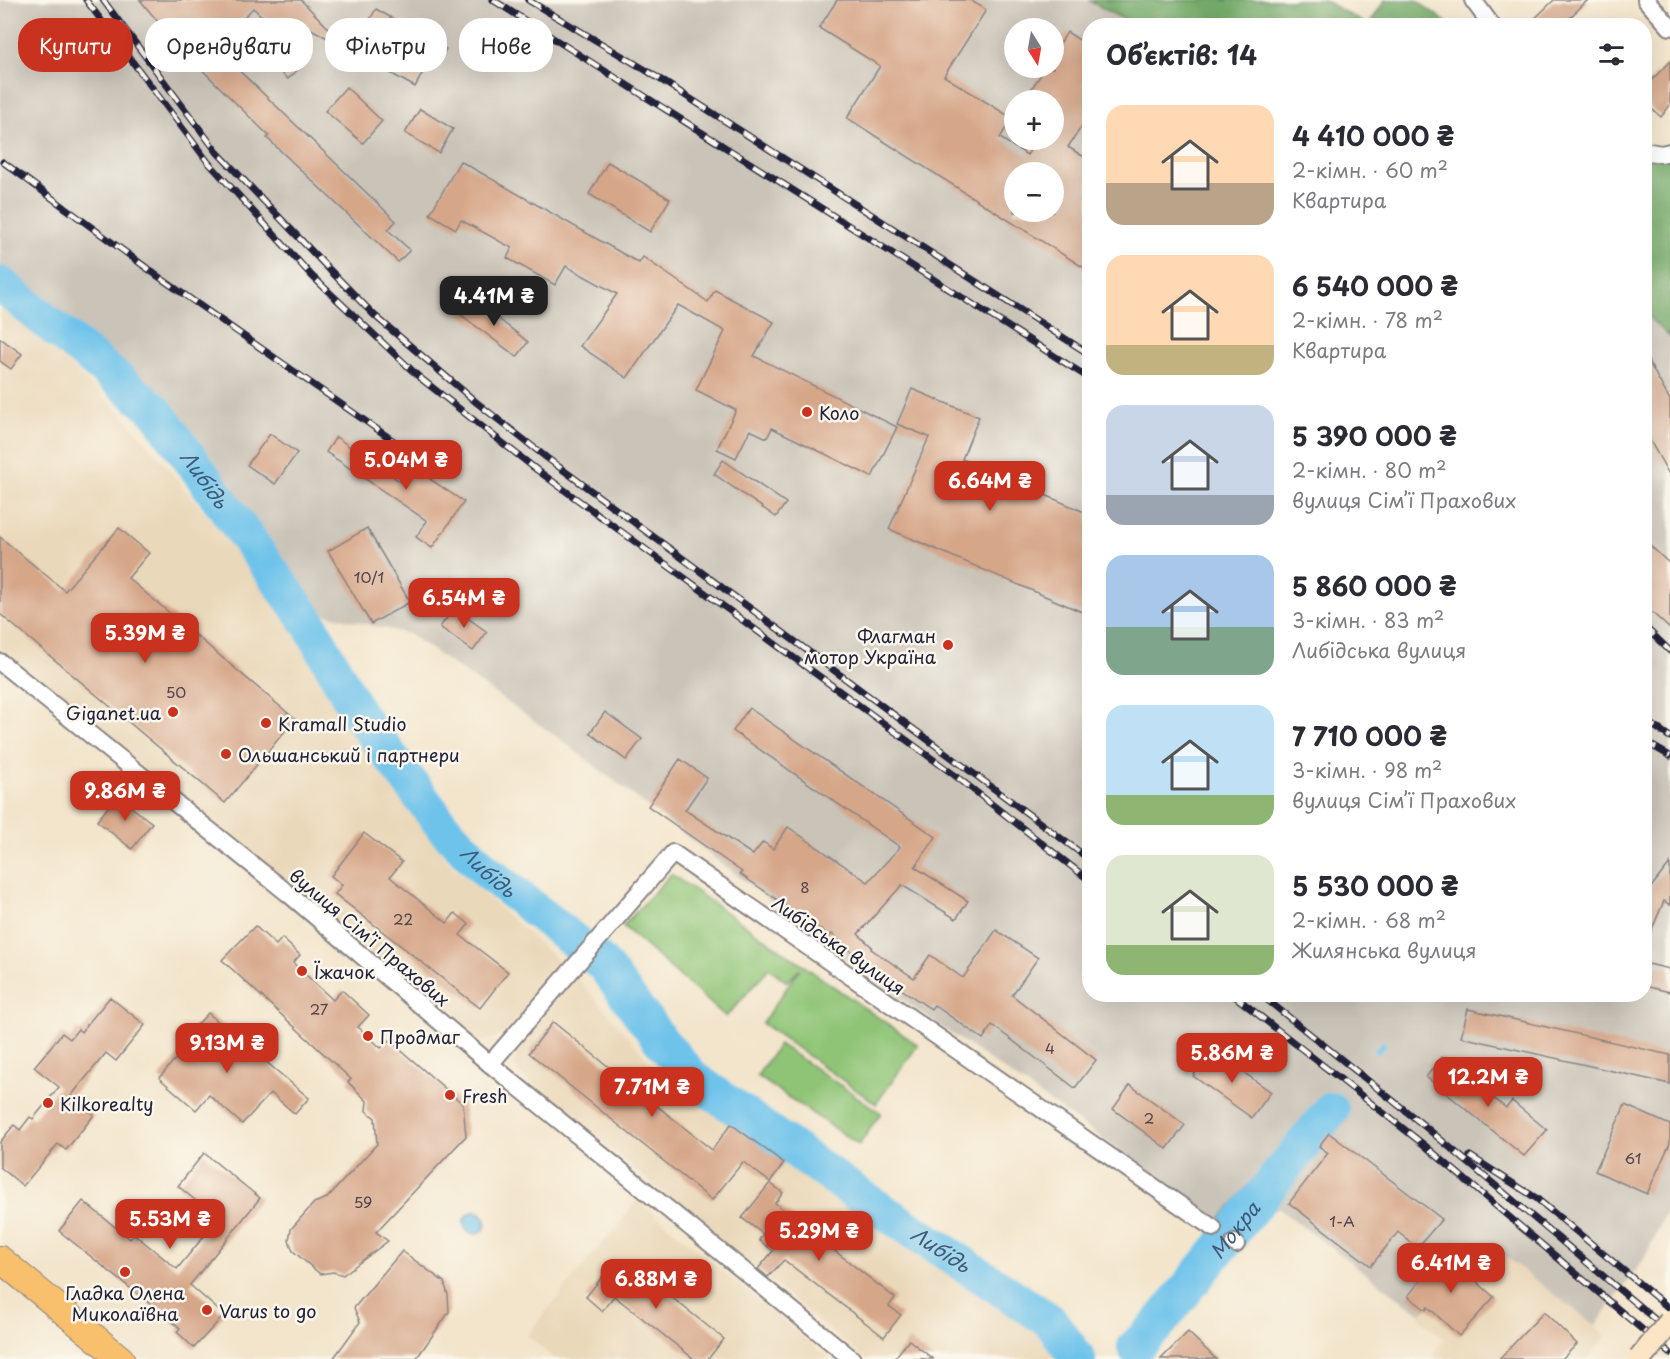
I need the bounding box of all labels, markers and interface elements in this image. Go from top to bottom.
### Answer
chip: Купити [18,18,133,72]
chip: Орендувати [145,18,313,72]
chip: Фільтри [325,18,447,72]
chip: Нове [459,18,553,72]
north arrow [1004,18,1064,78]
map controls [1004,18,1064,222]
text: Об’єктів: 14 [1106,35,1257,74]
icon: filters [1595,38,1628,71]
button: + [1004,90,1064,150]
text: 4 410 000 ₴ [1292,116,1454,155]
icon: home [1154,129,1226,201]
text: 2-кімн. · 60 m² [1292,155,1448,185]
button: − [1004,162,1064,222]
text: Квартира [1292,185,1386,215]
text: 6 540 000 ₴ [1292,266,1458,305]
pin: 4.41M ₴ [439,276,549,327]
icon: home [1154,279,1226,351]
text: 4.41M ₴ [454,280,534,310]
text: 2-кімн. · 78 m² [1292,305,1443,335]
text: Квартира [1292,335,1386,365]
place label: Коло [819,399,859,426]
marker: Коло [800,405,814,419]
text: 5 390 000 ₴ [1292,416,1457,455]
icon: home [1154,429,1226,501]
pin: 5.04M ₴ [351,440,461,491]
water label: Либідь [174,444,237,515]
text: 5.04M ₴ [364,444,448,474]
text: 2-кімн. · 80 m² [1292,455,1447,485]
pin: 6.64M ₴ [935,461,1045,512]
text: 6.64M ₴ [948,465,1032,495]
text: вулиця Сімʼї Прахових [1292,485,1516,515]
house number: 10/1 [354,565,384,588]
text: 5 860 000 ₴ [1292,566,1457,605]
pin: 6.54M ₴ [409,578,519,629]
icon: home [1154,579,1226,651]
text: 6.54M ₴ [423,582,505,612]
text: 3-кімн. · 83 m² [1292,605,1444,635]
pin: 5.39M ₴ [90,613,200,664]
text: 5.39M ₴ [105,617,185,647]
place label: Флагман мотор Україна [804,622,937,670]
text: Либідська вулиця [1292,635,1466,665]
marker: Флагман мотор Україна [941,638,955,652]
house number: 50 [166,680,186,703]
place label: Giganet.ua [66,699,162,726]
marker: Giganet.ua [166,705,180,719]
place label: Kramall Studio [278,710,406,737]
marker: Kramall Studio [259,716,273,730]
text: 7 710 000 ₴ [1292,716,1447,755]
icon: home [1154,729,1226,801]
place label: Ольшанський і партнери [238,741,460,768]
marker: Ольшанський і партнери [219,747,233,761]
text: 3-кімн. · 98 m² [1292,755,1442,785]
pin: 9.86M ₴ [70,771,180,822]
text: 9.86M ₴ [84,775,166,805]
text: вулиця Сімʼї Прахових [1292,785,1516,815]
water label: Либідь [454,839,523,905]
street label: вулиця Сімʼї Прахових [284,862,456,1012]
text: 5 530 000 ₴ [1292,866,1459,905]
house number: 8 [800,875,810,898]
icon: home [1154,879,1226,951]
street label: Либідська вулиця [767,889,911,1001]
text: 2-кімн. · 68 m² [1292,905,1446,935]
house number: 22 [393,907,413,930]
text: Жилянська вулиця [1292,935,1477,965]
place label: Їжачок [314,958,375,985]
marker: Їжачок [295,964,309,978]
house number: 27 [310,997,329,1020]
pin: 9.13M ₴ [172,1023,282,1074]
place label: Продмаг [380,1023,461,1050]
text: 9.13M ₴ [189,1027,265,1057]
marker: Продмаг [361,1029,375,1043]
pin: 5.86M ₴ [1177,1033,1287,1084]
house number: 4 [1045,1036,1055,1059]
text: 5.86M ₴ [1190,1037,1274,1067]
pin: 12.2M ₴ [1433,1057,1543,1108]
text: 12.2M ₴ [1447,1061,1529,1091]
pin: 7.71M ₴ [597,1067,707,1118]
text: 7.71M ₴ [614,1071,690,1101]
place label: Fresh [462,1082,508,1109]
marker: Fresh [443,1088,457,1102]
place label: Kilkorealty [60,1090,154,1117]
marker: Kilkorealty [41,1096,55,1110]
house number: 2 [1144,1106,1154,1129]
house number: 61 [1625,1146,1641,1169]
house number: 59 [354,1190,372,1213]
water label: Мокра [1202,1194,1267,1265]
pin: 5.53M ₴ [115,1199,225,1250]
text: 5.53M ₴ [129,1203,211,1233]
house number: 1-А [1329,1209,1355,1232]
pin: 5.29M ₴ [764,1211,874,1262]
text: 5.29M ₴ [779,1215,859,1245]
water label: Либідь [905,1219,977,1280]
pin: 6.41M ₴ [1396,1243,1506,1294]
text: 6.41M ₴ [1411,1247,1491,1277]
pin: 6.88M ₴ [601,1259,711,1310]
text: 6.88M ₴ [615,1263,697,1293]
marker: Гладка Олена Миколаївна [118,1265,132,1279]
place label: Гладка Олена Миколаївна [65,1279,186,1327]
place label: Varus to go [219,1297,316,1324]
marker: Varus to go [200,1303,214,1317]

